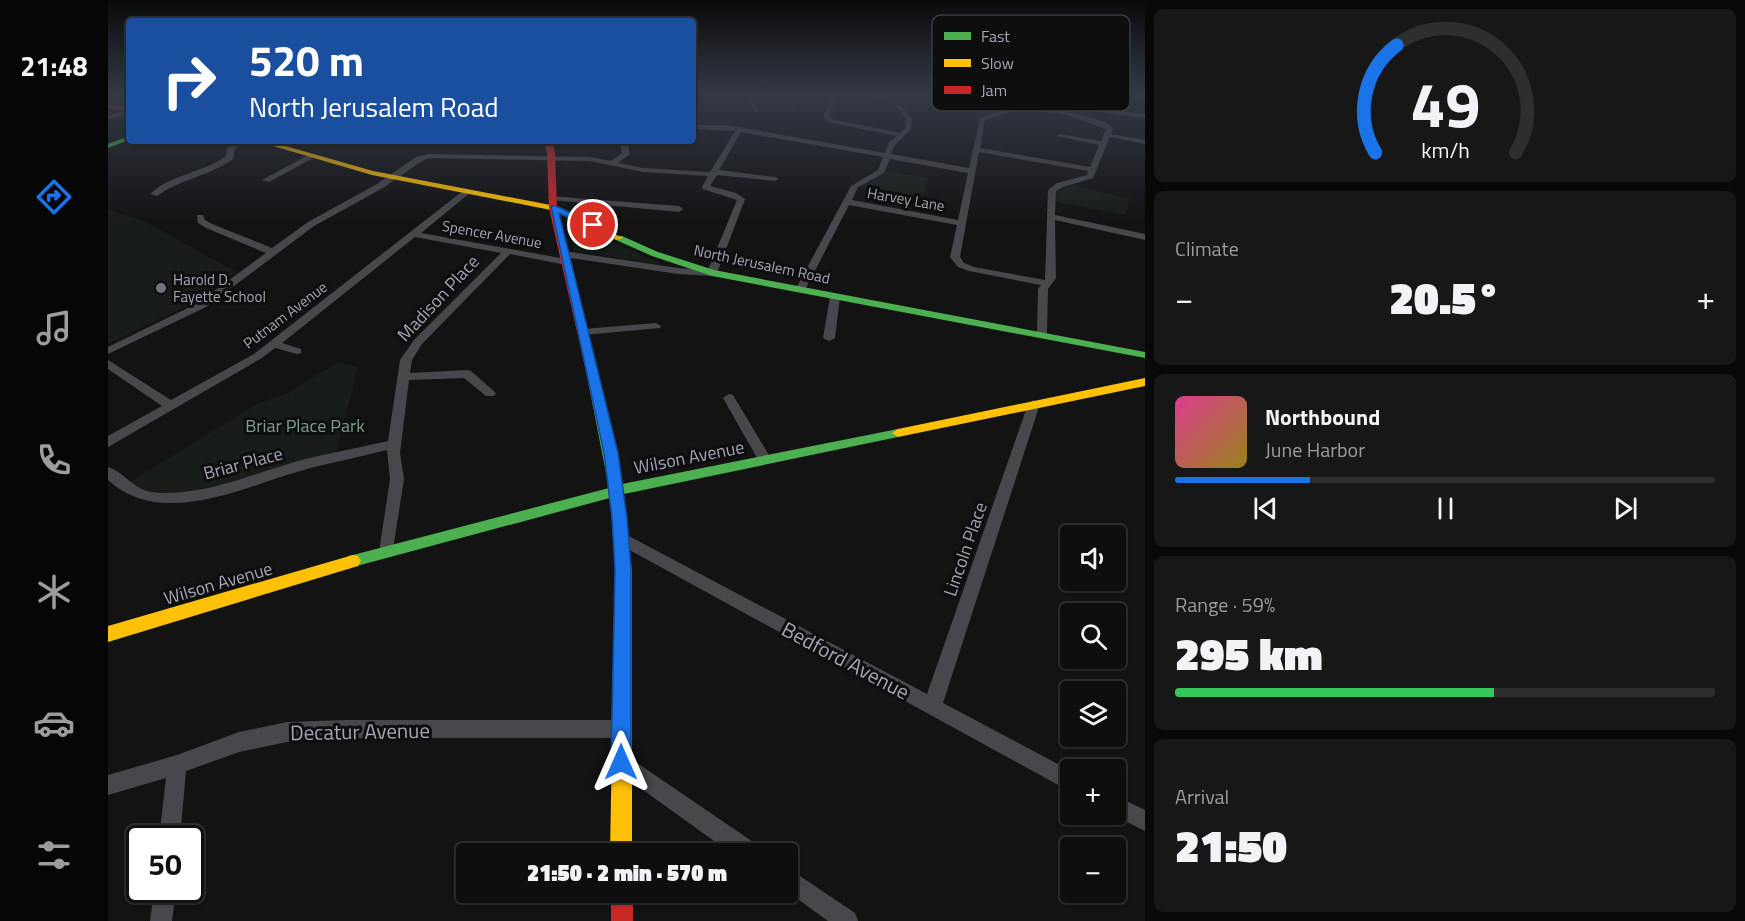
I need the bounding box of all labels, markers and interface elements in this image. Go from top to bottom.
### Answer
legend [932,15,1130,111]
text: Fast [981,24,1010,48]
text: 520 m [249,28,364,92]
icon: right [150,42,228,120]
text: 21:48 [20,45,88,86]
text: Slow [981,51,1014,75]
text: 49 [1410,56,1480,151]
text: Jam [981,78,1007,102]
text: North Jerusalem Road [249,86,499,127]
text: km/h [1421,134,1469,166]
icon: directions [33,176,75,218]
street label: Harvey Lane [865,181,947,217]
pin [567,199,618,250]
icon: arrive [576,208,609,241]
street label: Spencer Avenue [440,214,544,254]
text: Climate [1175,233,1239,264]
street label: North Jerusalem Road [692,238,832,290]
street label: Madison Place [391,249,485,347]
text: 20.5° [1389,263,1501,331]
place label: Harold D. Fayette School [173,268,266,308]
text: − [1175,273,1193,323]
text: + [1697,273,1715,323]
street label: Putnam Avenue [238,276,332,354]
marker: Harold D. Fayette School [154,281,168,295]
icon: music [33,307,75,349]
text: Northbound [1265,400,1380,434]
park label: Briar Place Park [245,412,365,439]
street label: Wilson Avenue [632,433,746,481]
text: June Harbor [1265,434,1365,465]
icon: phone [33,439,75,481]
street label: Briar Place [200,439,286,487]
icon: previous [1249,492,1282,525]
icon: pause [1429,492,1462,525]
icon: next [1609,492,1642,525]
street label: Lincoln Place [936,498,994,600]
map controls [1060,525,1126,903]
button: sound [1060,525,1126,591]
street label: Wilson Avenue [161,555,275,611]
icon: climate [33,571,75,613]
text: Range · 59% [1175,589,1275,620]
button: search [1060,603,1126,669]
street label: Bedford Avenue [776,613,916,707]
text: 295 km [1175,619,1323,687]
button: layers [1060,681,1126,747]
icon: car [33,702,75,744]
street label: Decatur Avenue [290,714,430,748]
position arrow [589,730,653,794]
button: + [1060,759,1126,825]
text: Arrival [1175,781,1229,812]
text: 21:50 [1175,811,1287,879]
speed limit sign: 50 [126,825,204,903]
icon: filters [33,834,75,876]
button: − [1060,837,1126,903]
text: 21:50 · 2 min · 570 m [527,856,727,890]

